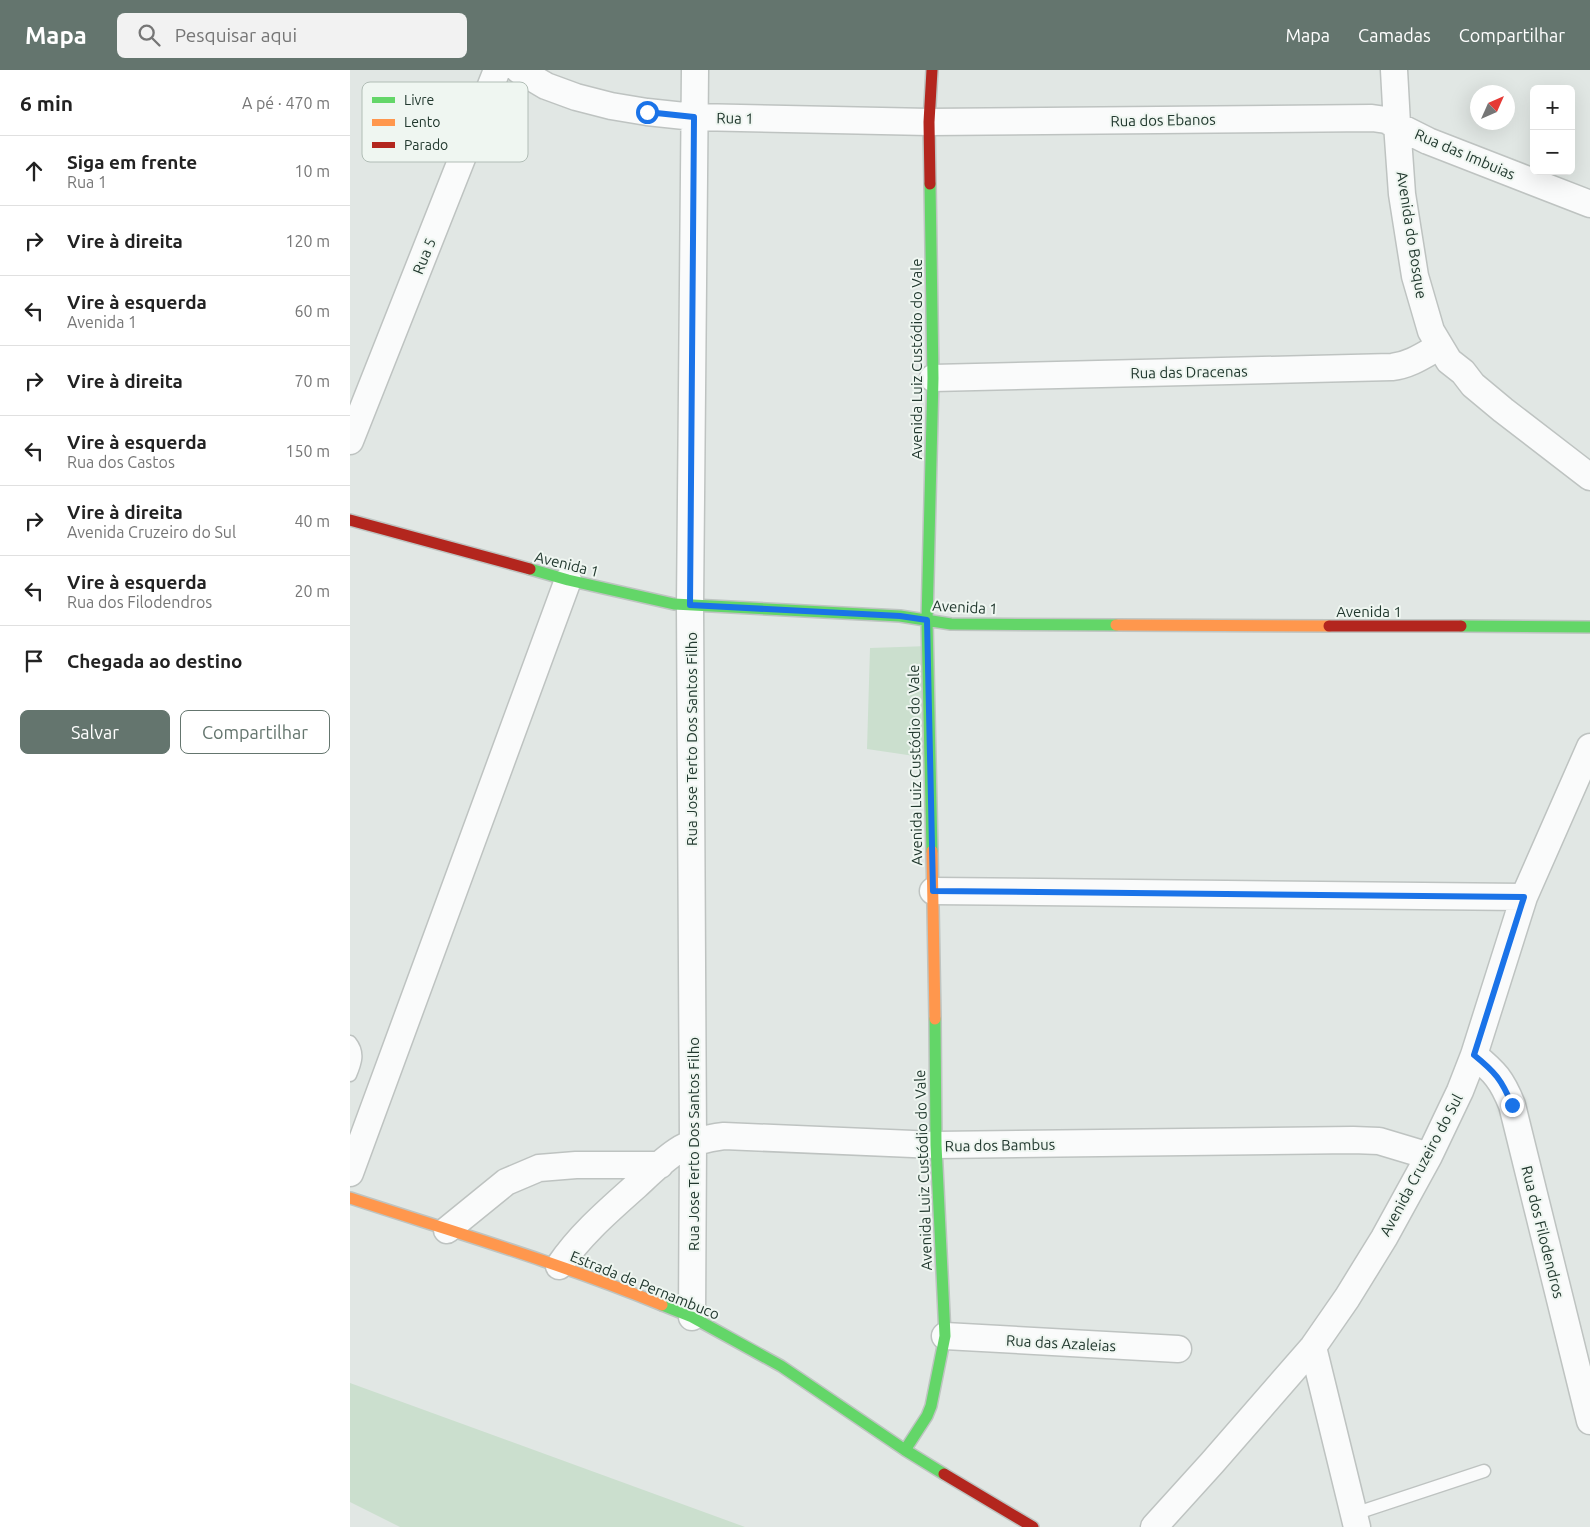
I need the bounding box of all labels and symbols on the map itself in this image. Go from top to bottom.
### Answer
legend [362,82,528,162]
north arrow [1470,85,1515,130]
text: Livre [404,92,434,108]
route start [636,101,659,124]
street label: Rua 1 [716,109,754,127]
street label: Rua dos Ebanos [1110,111,1216,129]
text: Lento [404,114,441,130]
street label: Rua das Imbuias [1412,125,1518,183]
text: Parado [404,137,448,153]
street label: Avenida do Bosque [1394,170,1430,300]
street label: Rua 5 [409,235,439,277]
street label: Avenida Luiz Custódio do Vale [908,258,925,460]
street label: Rua das Dracenas [1130,362,1248,382]
street label: Avenida 1 [533,548,601,580]
street label: Avenida 1 [932,597,998,617]
street label: Avenida 1 [1336,603,1402,620]
street label: Rua Jose Terto Dos Santos Filho [683,632,700,846]
street label: Avenida Luiz Custódio do Vale [905,664,925,866]
street label: Rua Jose Terto Dos Santos Filho [685,1037,702,1251]
street label: Avenida Luiz Custódio do Vale [911,1069,935,1271]
street label: Avenida Cruzeiro do Sul [1376,1091,1466,1239]
route end [1501,1094,1524,1117]
street label: Rua dos Bambus [945,1136,1055,1154]
street label: Rua dos Filodendros [1518,1164,1568,1300]
street label: Estrada de Pernambuco [568,1247,722,1323]
street label: Rua das Azaleias [1006,1332,1116,1354]

